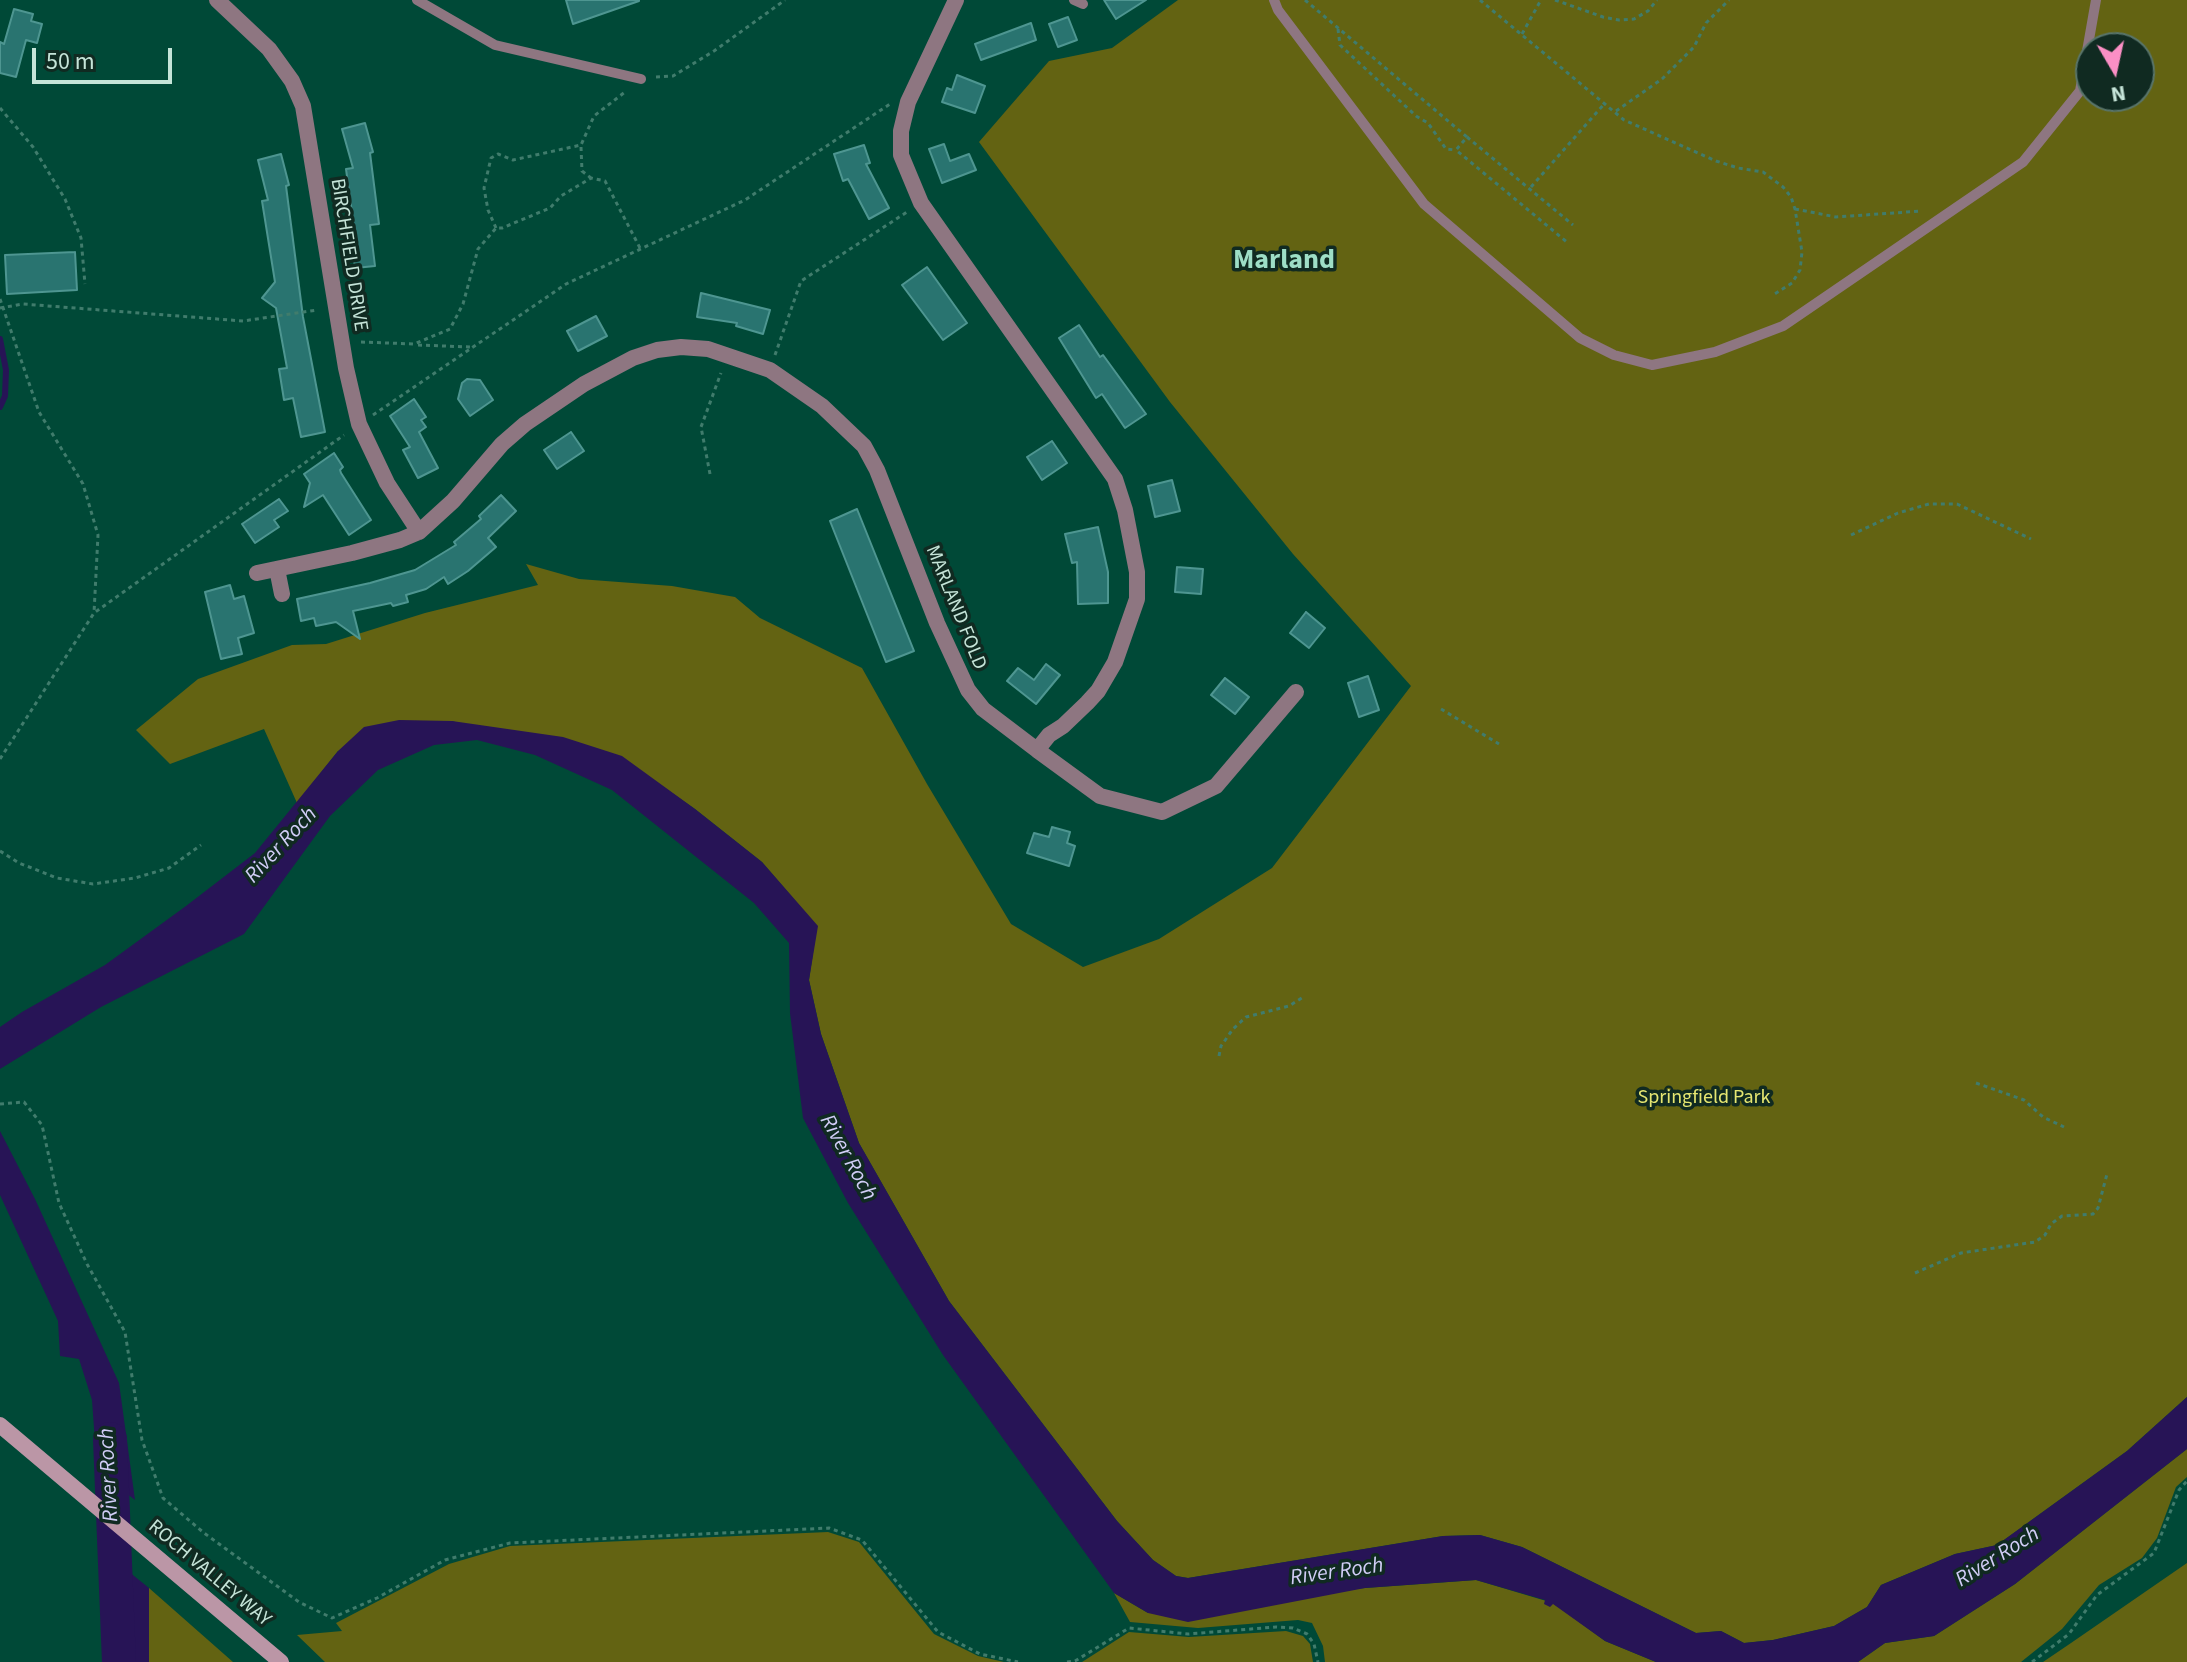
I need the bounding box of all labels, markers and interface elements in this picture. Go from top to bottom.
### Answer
scale bar [36,32,176,82]
north arrow [2075,32,2155,112]
text: 50 m [46,44,95,79]
text: N [2109,77,2128,111]
street label: BIRCHFIELD DRIVE [324,177,372,333]
district label: Marland [1233,245,1335,279]
street label: MARLAND FOLD [919,542,991,674]
water label: River Roch [240,803,324,889]
park label: Springfield Park [1638,1087,1770,1111]
water label: River Roch [813,1110,881,1206]
water label: River Roch [94,1427,126,1523]
street label: ROCH VALLEY WAY [143,1516,275,1632]
water label: River Roch [1951,1522,2045,1594]
water label: River Roch [1289,1553,1385,1593]

